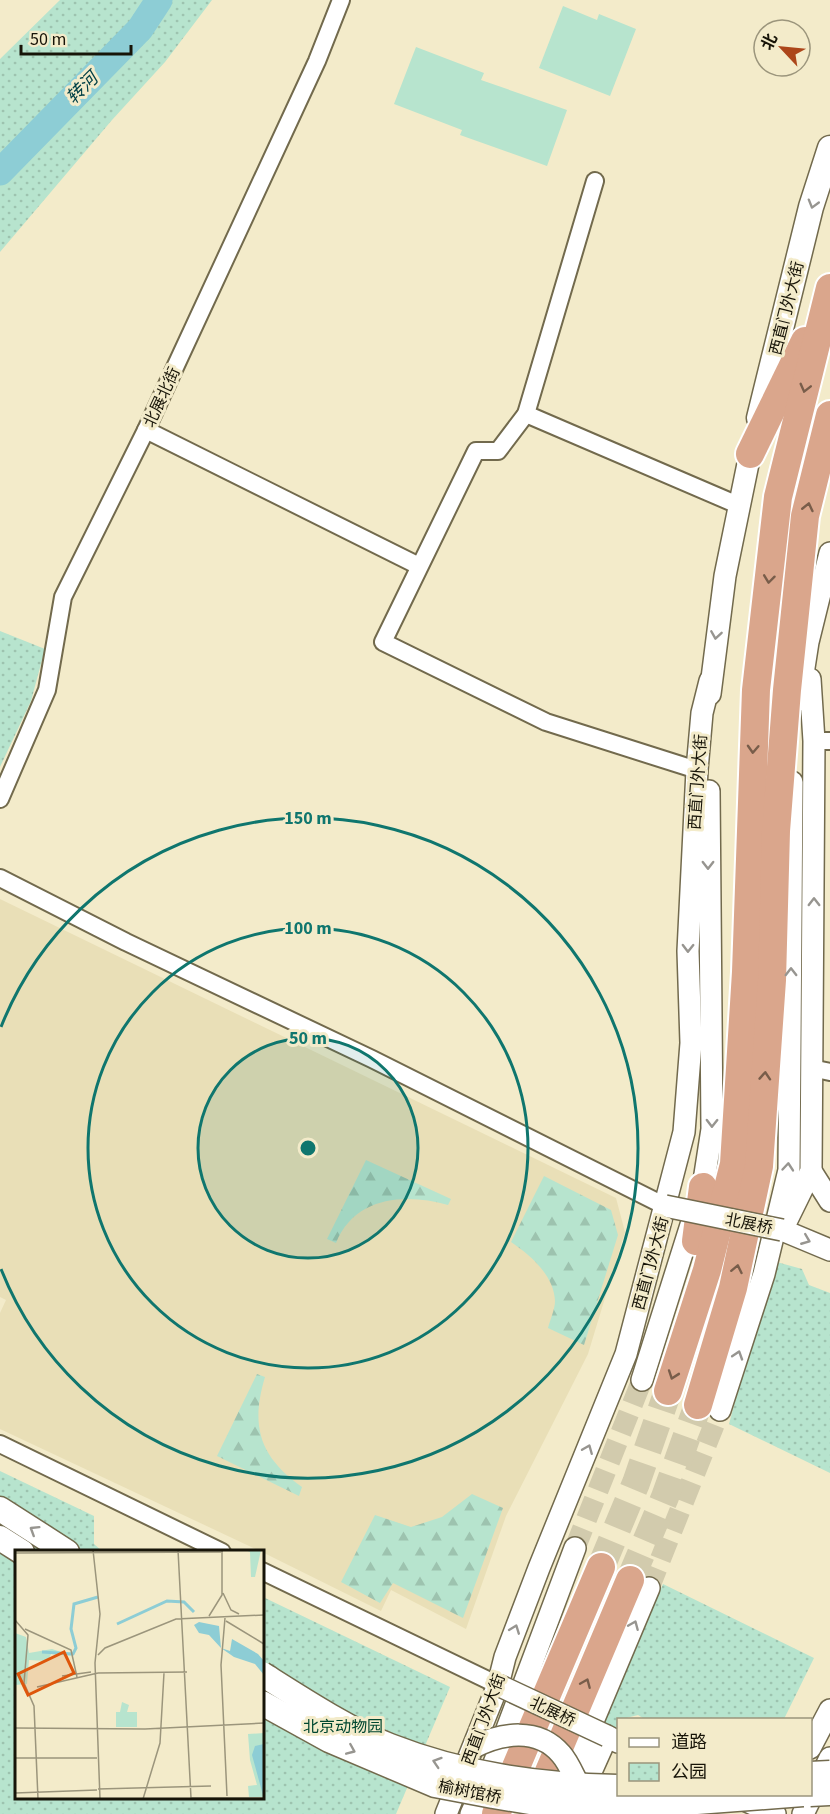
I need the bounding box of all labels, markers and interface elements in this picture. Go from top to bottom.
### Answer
scale bar [21,18,130,56]
north arrow [752,18,812,78]
text: 50 m [30,27,66,52]
text: 北 [756,30,783,54]
water label: 转河 [61,65,106,110]
one-way arrow [808,198,820,209]
street label: 西直门外大街 [765,259,809,357]
street label: 北展北街 [138,364,185,431]
one-way arrow [800,382,813,392]
one-way arrow [800,502,813,512]
one-way arrow [763,574,776,583]
one-way arrow [710,631,722,640]
street label: 西直门外大街 [684,733,712,831]
one-way arrow [747,744,760,753]
text: 150 m [284,806,332,831]
one-way arrow [702,861,715,870]
one-way arrow [808,898,820,907]
text: 100 m [284,916,332,941]
one-way arrow [682,944,694,953]
one-way arrow [785,967,797,976]
text: 50 m [289,1026,327,1051]
one-way arrow [758,1072,771,1081]
one-way arrow [706,1119,718,1128]
centre of rings [298,1138,318,1158]
one-way arrow [781,1162,794,1171]
street label: 北展桥 [723,1209,774,1239]
street label: 西直门外大街 [628,1214,674,1312]
one-way arrow [800,1233,811,1245]
one-way arrow [730,1264,743,1274]
one-way arrow [731,1350,743,1361]
one-way arrow [667,1370,680,1380]
one-way arrow [581,1444,594,1454]
one-way arrow [30,1526,40,1538]
inset map [15,1550,264,1799]
one-way arrow [627,1620,639,1631]
one-way arrow [508,1625,520,1636]
street label: 西直门外大街 [457,1670,511,1768]
one-way arrow [579,1678,591,1689]
street label: 北展桥 [526,1692,579,1732]
park label: 北京动物园 [303,1716,383,1738]
legend [617,1718,812,1796]
text: 道路 [671,1730,707,1755]
one-way arrow [345,1743,356,1755]
one-way arrow [432,1756,443,1769]
text: 公园 [671,1760,707,1785]
street label: 榆树馆桥 [436,1775,503,1809]

